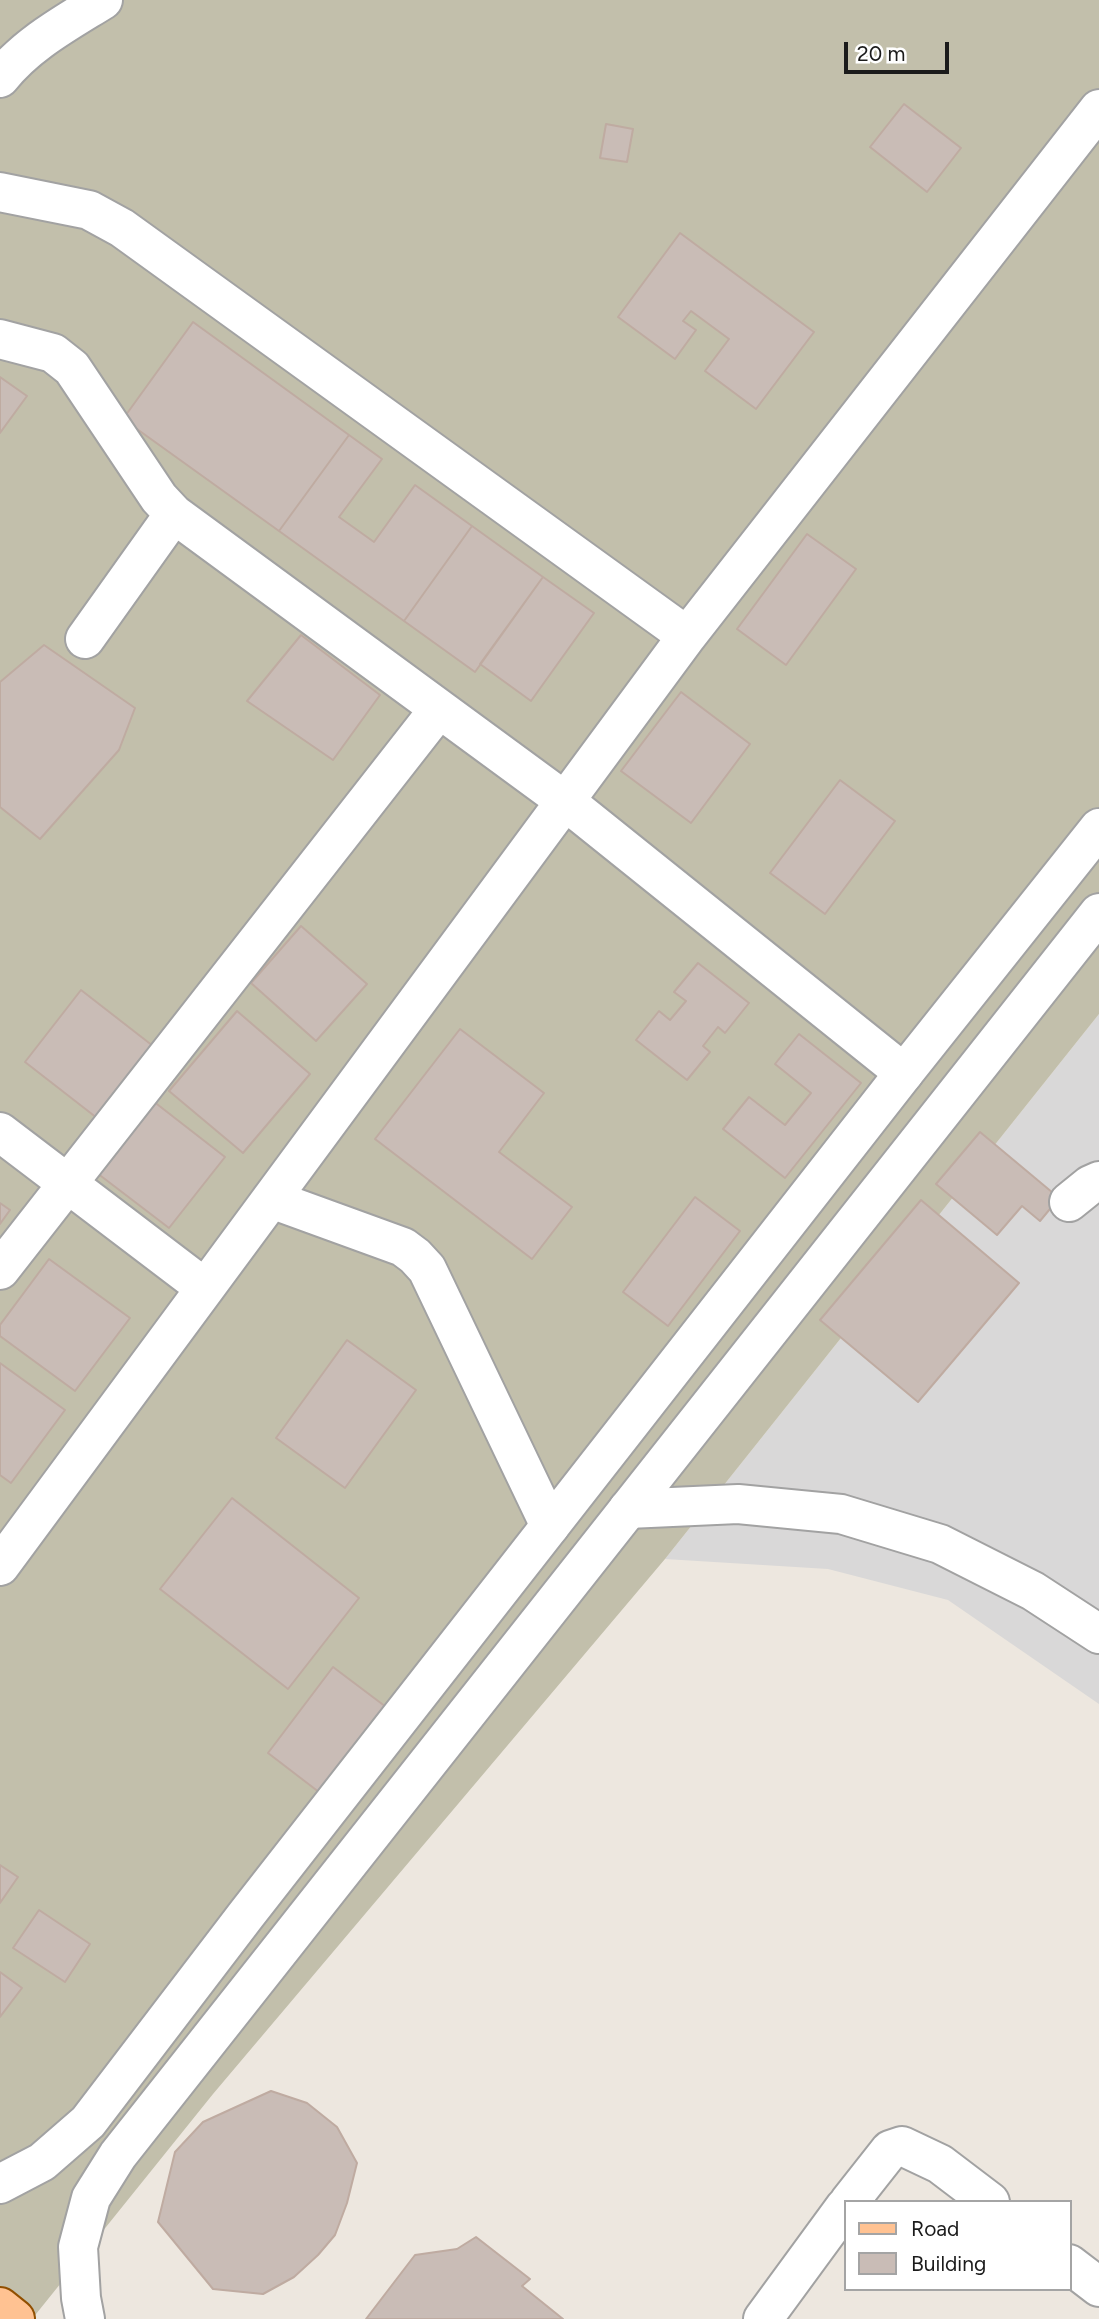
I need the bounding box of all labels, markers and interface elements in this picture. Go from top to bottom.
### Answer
scale bar [847,28,952,72]
text: 20 m [857,41,905,66]
legend [844,2200,1071,2291]
text: Road [911,2216,959,2241]
text: Building [911,2251,986,2276]

